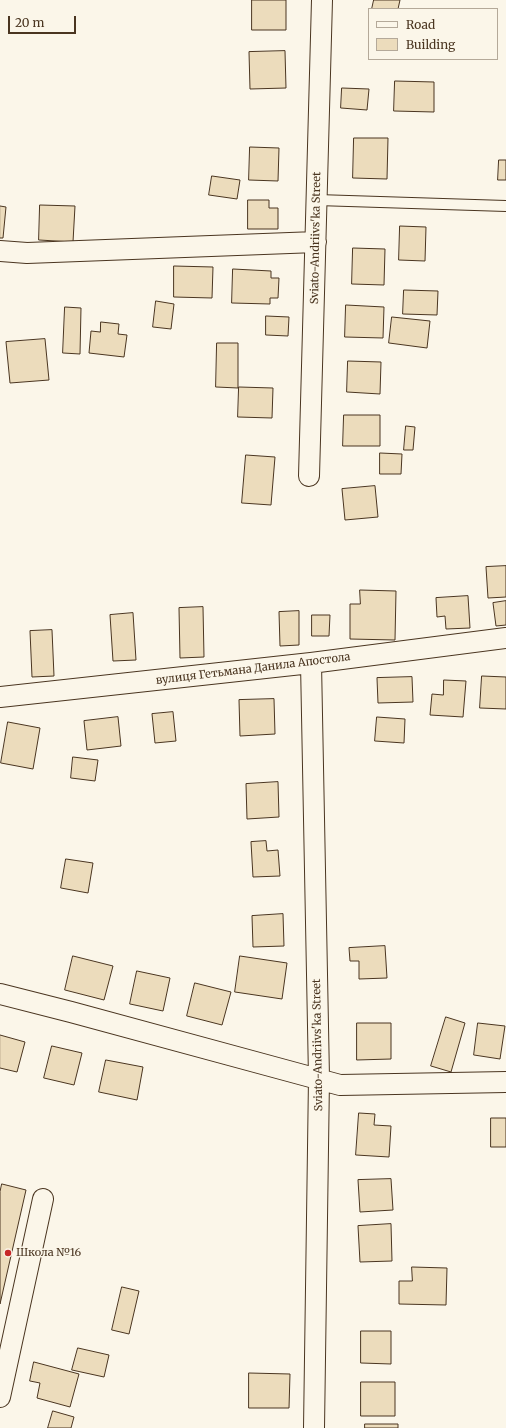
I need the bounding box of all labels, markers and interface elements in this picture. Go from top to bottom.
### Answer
scale bar [10,8,78,34]
legend [368,8,498,60]
text: 20 m [15,15,44,30]
text: Road [406,17,435,32]
text: Building [406,37,455,52]
street label: Sviato-Andriivs'ka Street [308,172,324,304]
street label: вулиця Гетьмана Данила Апостола [155,651,351,687]
street label: Sviato-Andriivs'ka Street [310,979,326,1111]
place label: Школа №16 [16,1246,81,1260]
marker: Школа №16 [3,1248,13,1258]

